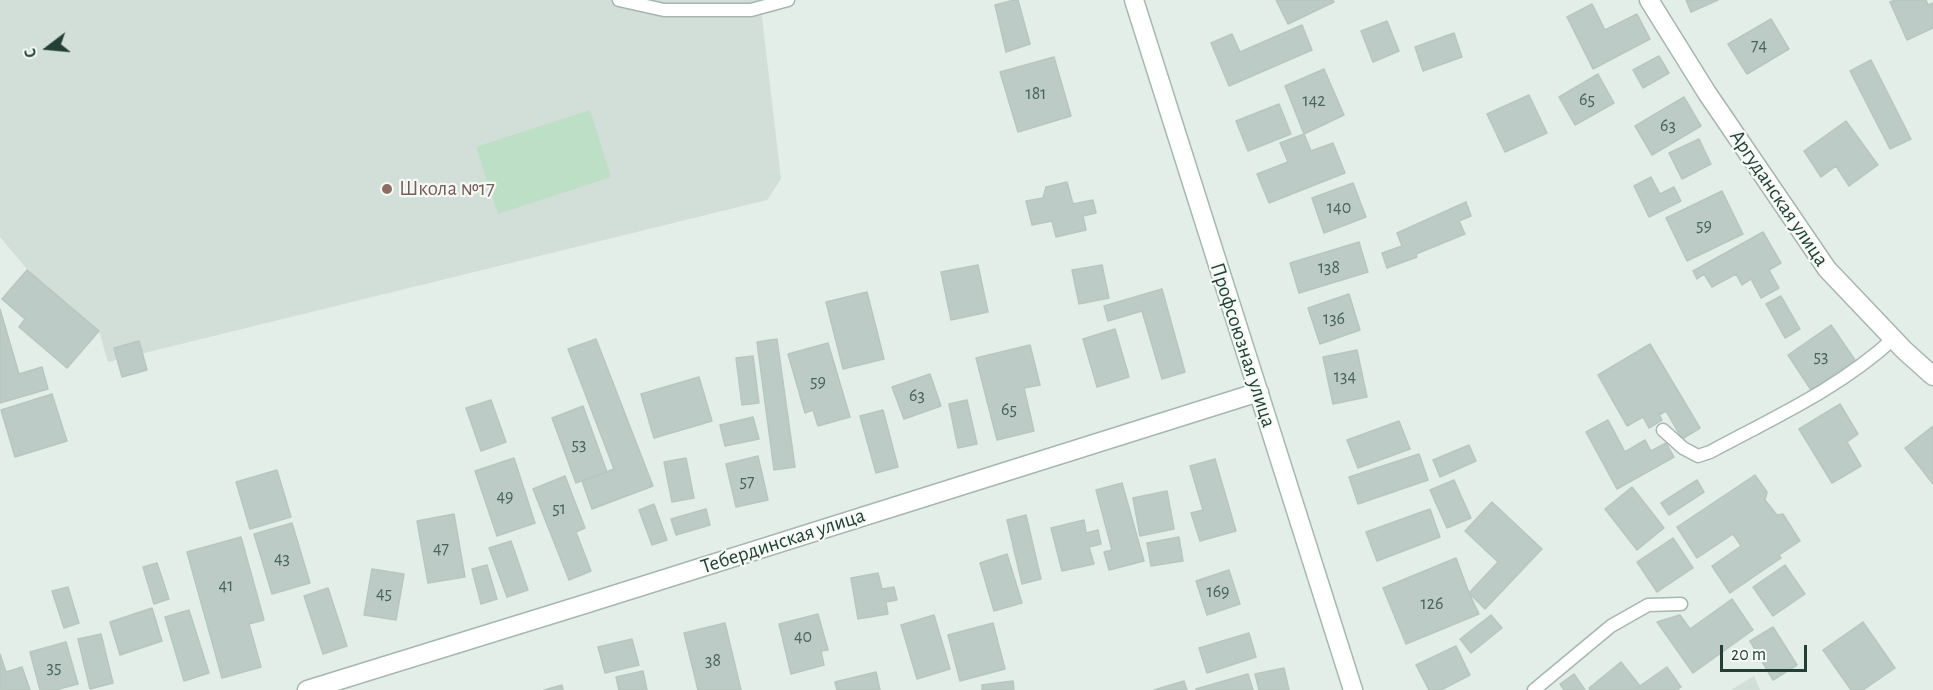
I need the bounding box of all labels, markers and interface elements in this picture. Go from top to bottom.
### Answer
north arrow [18,18,78,78]
house number: 74 [1751,35,1767,57]
text: С [22,47,40,59]
house number: 181 [1026,83,1046,105]
house number: 65 [1579,89,1595,111]
house number: 142 [1302,90,1326,112]
house number: 63 [1660,115,1676,137]
street label: Аргуданская улица [1724,125,1834,271]
place label: Школа №17 [399,176,495,202]
marker: Школа №17 [380,182,394,196]
house number: 140 [1327,197,1351,219]
house number: 59 [1696,215,1712,237]
house number: 138 [1318,257,1340,279]
street label: Профсоюзная улица [1204,259,1282,431]
house number: 136 [1323,308,1345,330]
house number: 53 [1814,346,1828,368]
house number: 134 [1334,366,1356,388]
house number: 59 [810,371,826,393]
house number: 63 [909,385,925,407]
house number: 65 [1001,399,1017,421]
house number: 53 [572,434,586,456]
house number: 57 [739,471,755,493]
house number: 49 [496,486,514,508]
house number: 51 [552,498,566,520]
street label: Тебердинская улица [698,503,868,579]
house number: 47 [433,538,449,560]
house number: 43 [274,548,290,570]
house number: 41 [219,575,233,597]
house number: 169 [1206,581,1230,603]
house number: 45 [376,583,392,605]
house number: 126 [1421,593,1443,615]
house number: 40 [794,626,812,648]
scale bar [1723,633,1810,671]
text: 20 m [1731,646,1766,664]
house number: 38 [705,650,721,672]
house number: 35 [47,657,61,679]

